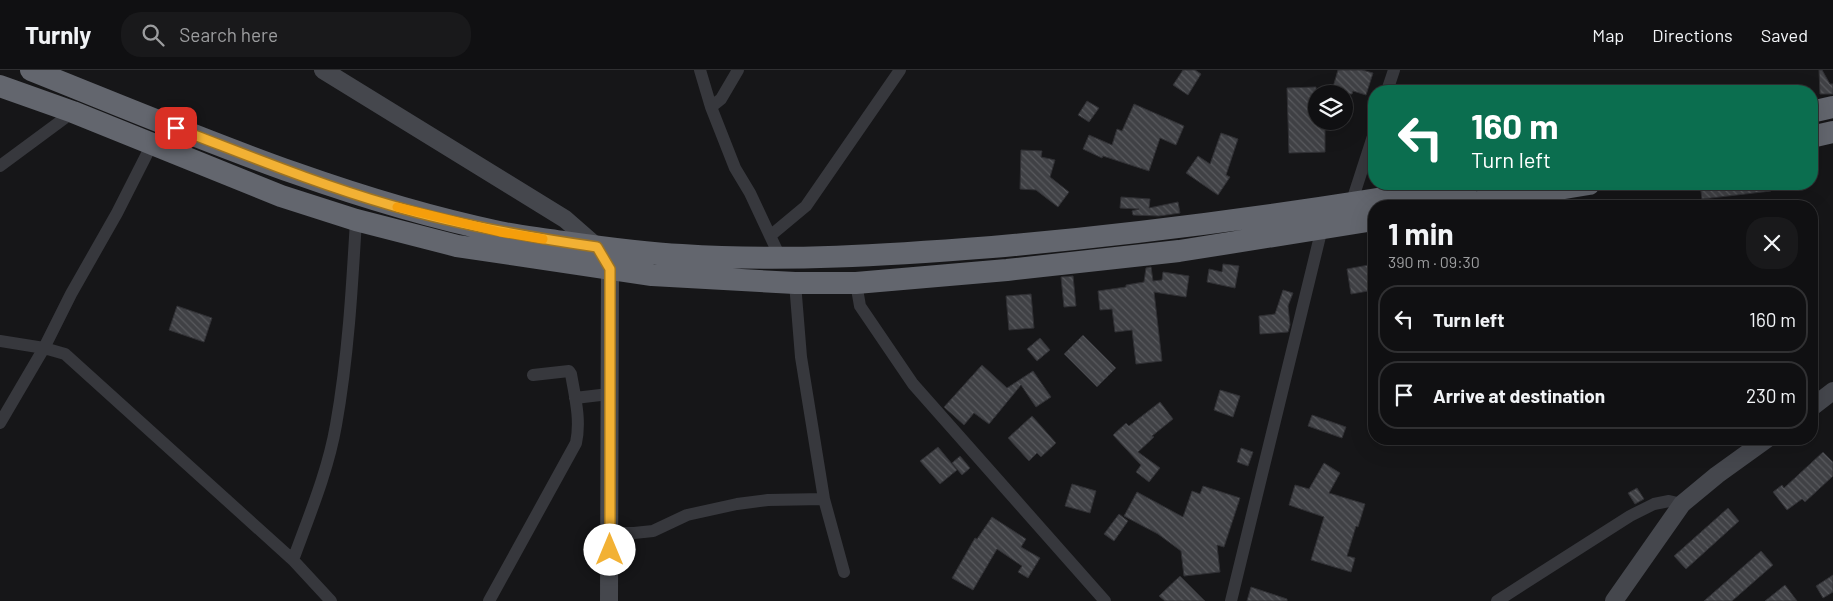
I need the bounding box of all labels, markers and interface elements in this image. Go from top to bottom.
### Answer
search box [121,12,471,57]
text: Turnly [25,20,91,49]
icon: search [139,21,167,49]
text: Search here [179,23,278,46]
text: Map [1592,24,1624,46]
text: Directions [1652,24,1733,46]
text: Saved [1761,24,1808,46]
map controls [1308,85,1353,130]
button: layers [1308,85,1353,130]
text: 160 m [1471,104,1558,146]
icon: left [1388,105,1453,170]
pin [155,107,197,149]
icon: arrive [162,114,190,142]
text: Turn left [1471,146,1551,172]
text: 1 min [1388,215,1454,251]
button: close [1746,217,1798,269]
text: 390 m · 09:30 [1388,252,1480,271]
icon: left [1390,305,1418,333]
text: Turn left [1433,308,1504,331]
text: 160 m [1749,308,1796,331]
icon: arrive [1390,381,1418,409]
text: Arrive at destination [1433,384,1605,407]
text: 230 m [1746,384,1796,407]
position arrow [583,523,635,575]

